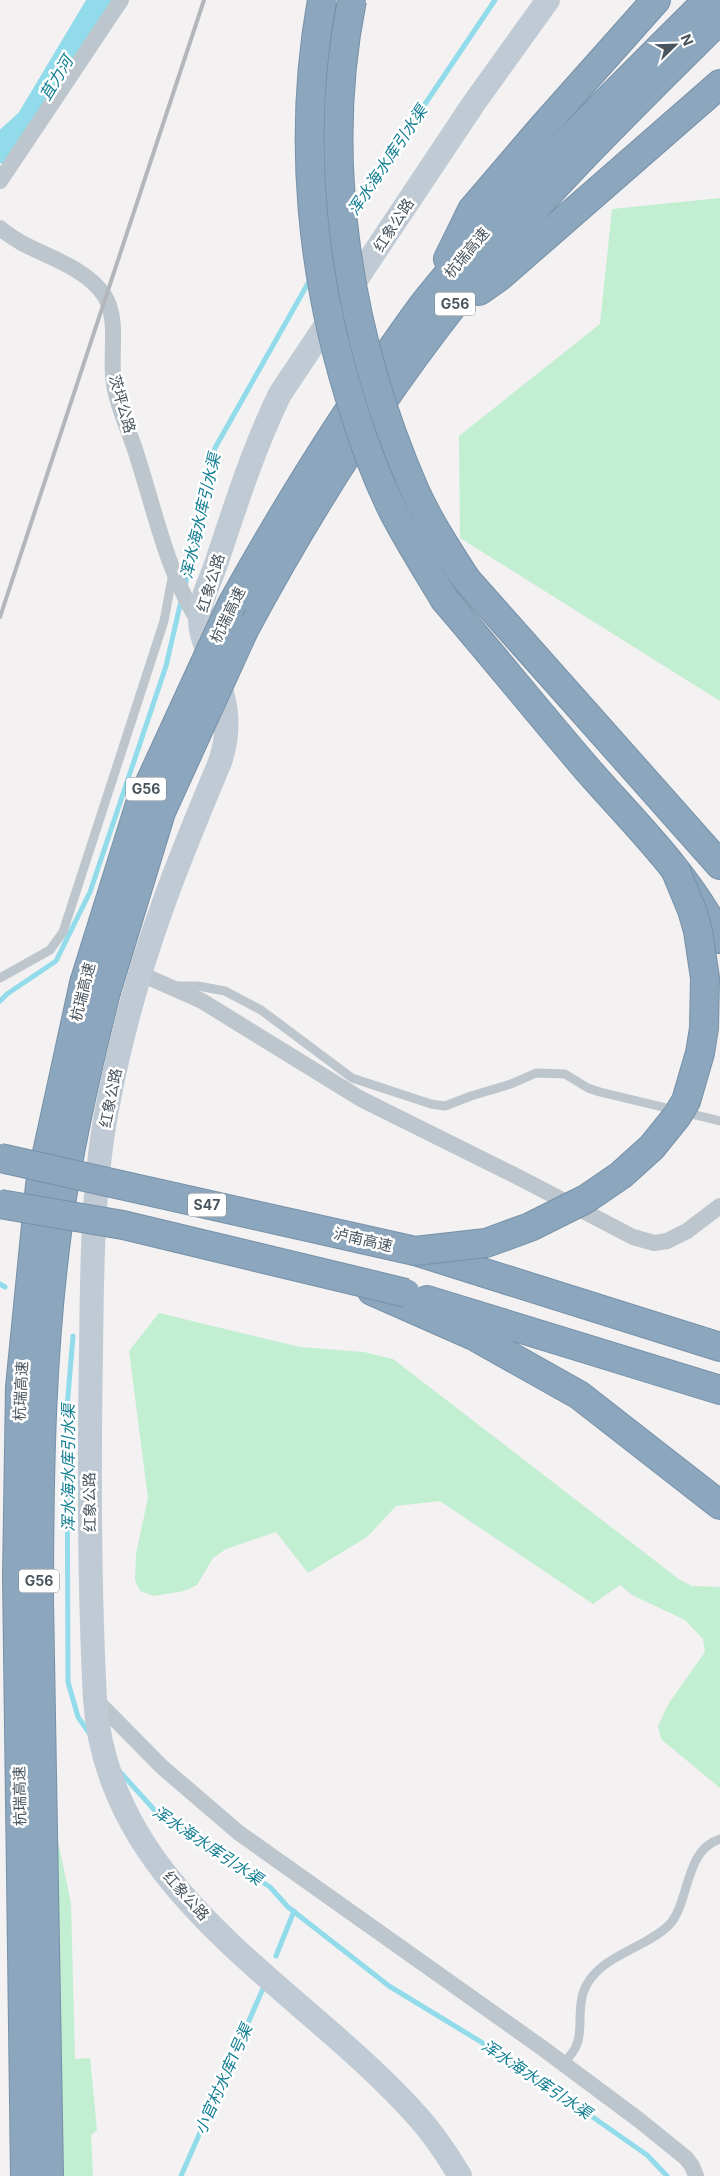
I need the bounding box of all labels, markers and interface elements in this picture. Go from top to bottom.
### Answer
north arrow [650,20,700,70]
text: N [678,31,697,48]
water label: 苴力河 [35,50,78,104]
water label: 浑水海水库引水渠 [343,100,432,219]
street label: 红象公路 [369,194,418,255]
street label: 杭瑞高速 [440,224,493,282]
road number: G56 [435,292,475,316]
street label: 茨坪公路 [105,372,140,435]
water label: 浑水海水库引水渠 [176,449,225,581]
street label: 红象公路 [193,551,228,614]
street label: 杭瑞高速 [206,584,249,646]
road number: G56 [126,778,166,801]
street label: 杭瑞高速 [66,960,99,1023]
street label: 红象公路 [95,1067,126,1129]
road number: S47 [188,1194,226,1216]
street label: 泸南高速 [332,1224,394,1256]
street label: 杭瑞高速 [9,1361,32,1421]
water label: 浑水海水库引水渠 [58,1402,78,1532]
street label: 红象公路 [79,1472,100,1532]
road number: G56 [19,1570,59,1592]
street label: 杭瑞高速 [9,1766,30,1826]
water label: 浑水海水库引水渠 [149,1801,268,1890]
street label: 红象公路 [159,1867,214,1924]
water label: 小官村水库1号渠 [190,2019,257,2137]
water label: 浑水海水库引水渠 [478,2035,597,2124]

